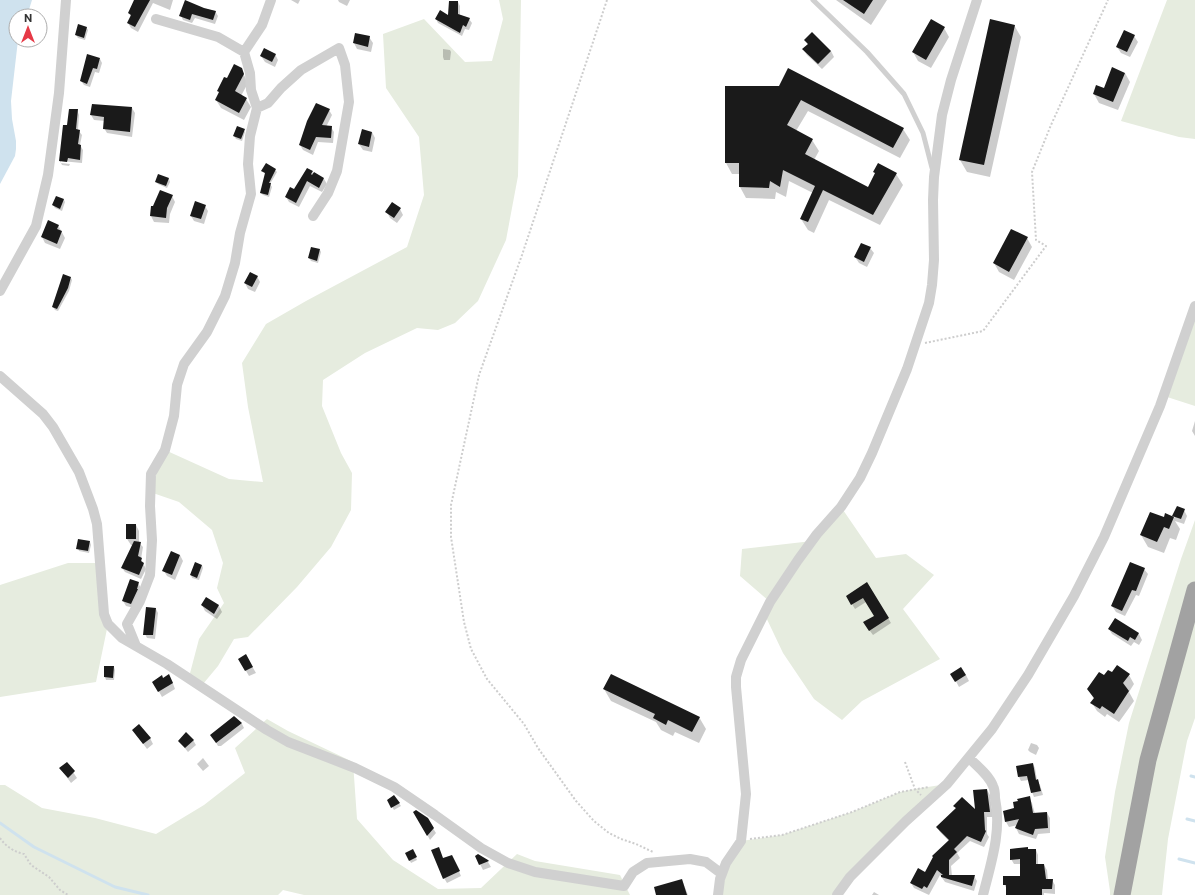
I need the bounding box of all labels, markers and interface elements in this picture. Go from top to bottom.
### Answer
north arrow [8,8,48,48]
text: N [24,11,32,24]

